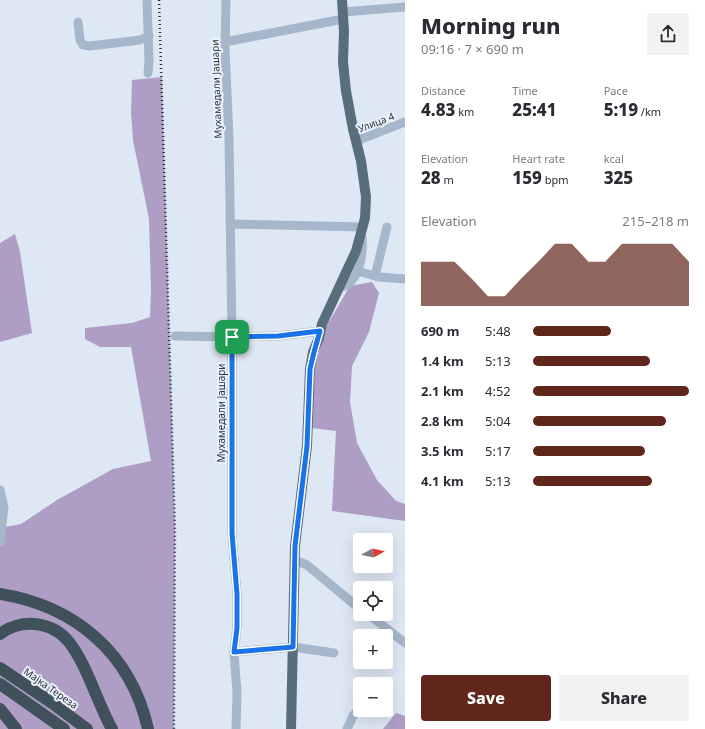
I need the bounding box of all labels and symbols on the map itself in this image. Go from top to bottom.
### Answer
street label: Мухамедали Јашари [207,39,225,139]
street label: Улица 4 [356,109,396,135]
pin [215,320,249,354]
street label: Мухамедали Јашари [214,363,228,463]
north arrow [353,533,393,573]
street label: Мајка Тереза [21,664,81,712]

